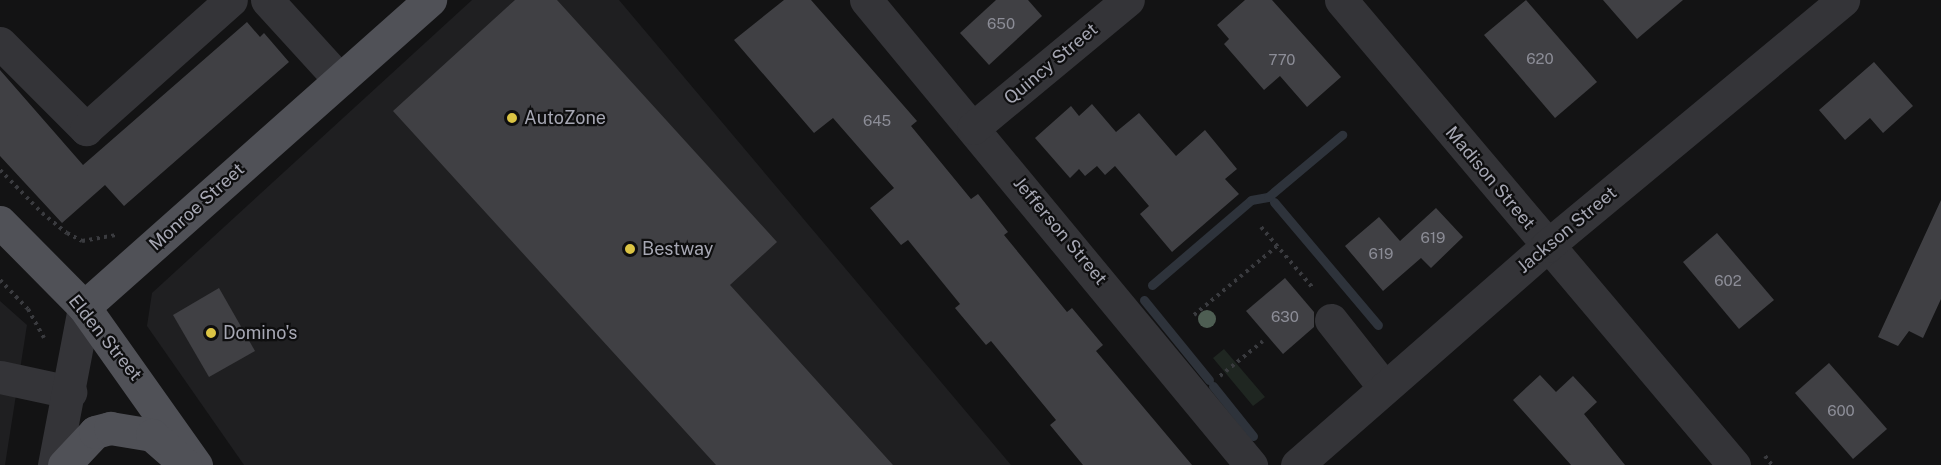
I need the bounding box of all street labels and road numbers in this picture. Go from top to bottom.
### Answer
street label: Quincy Street [1000,19,1102,109]
street label: Madison Street [1441,122,1539,234]
street label: Monroe Street [145,159,249,255]
street label: Jefferson Street [1009,173,1111,289]
street label: Jackson Street [1513,182,1621,278]
street label: Elden Street [64,291,146,385]

